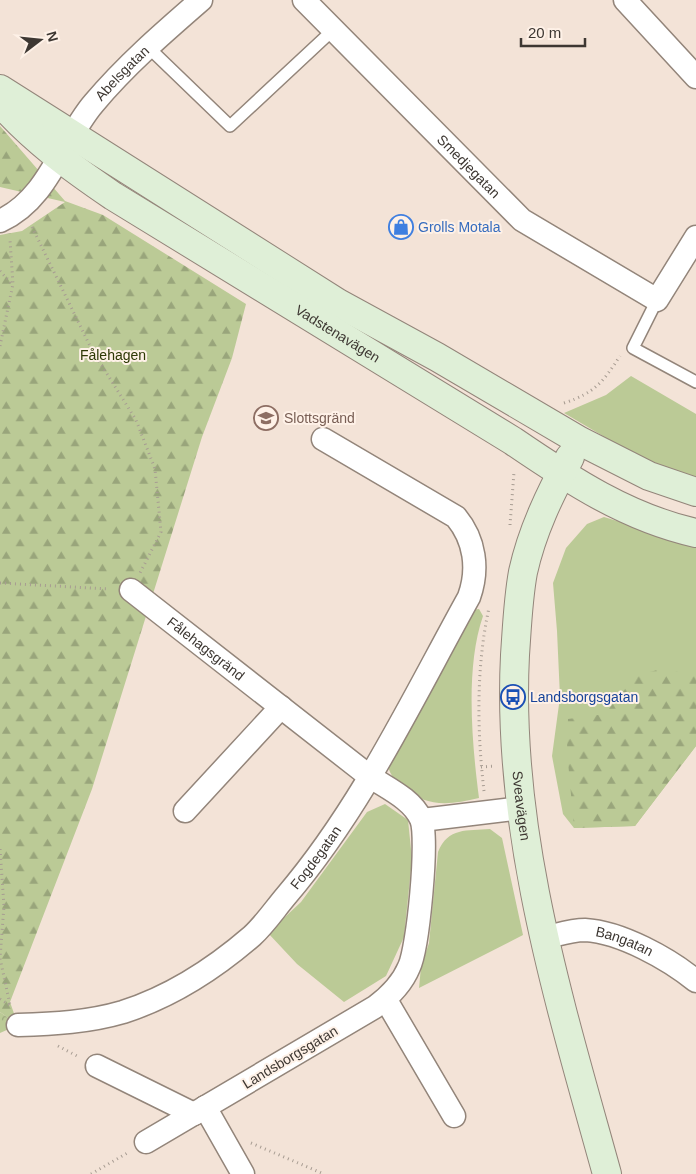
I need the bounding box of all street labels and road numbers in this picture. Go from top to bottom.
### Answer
street label: Abelsgatan [92,42,152,104]
street label: Smedjegatan [434,131,503,201]
street label: Vadstenavägen [293,302,383,366]
street label: Fålehagsgränd [164,613,248,684]
street label: Sveavägen [509,770,534,842]
street label: Fogdegatan [287,823,344,892]
street label: Bangatan [594,923,656,959]
street label: Landsborgsgatan [240,1022,340,1092]

